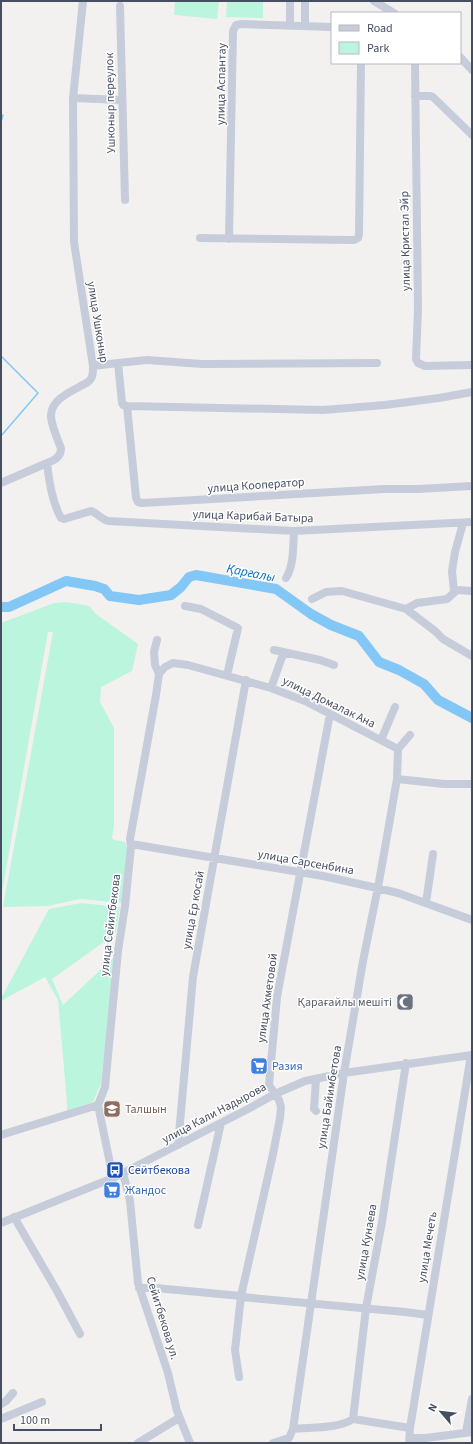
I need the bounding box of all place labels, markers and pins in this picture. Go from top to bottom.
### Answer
mosque icon: Қарағайлы мешіті [395,992,415,1012]
place label: Қарағайлы мешіті [297,994,392,1011]
supermarket icon: Разия [249,1056,269,1076]
place label: Разия [272,1058,303,1075]
school or university icon: Талшын [102,1099,122,1119]
place label: Талшын [125,1101,167,1118]
bus stop icon: Сейтбекова [105,1160,125,1180]
place label: Сейтбекова [128,1162,190,1179]
supermarket icon: Жандос [102,1180,122,1200]
place label: Жандос [125,1182,167,1199]

